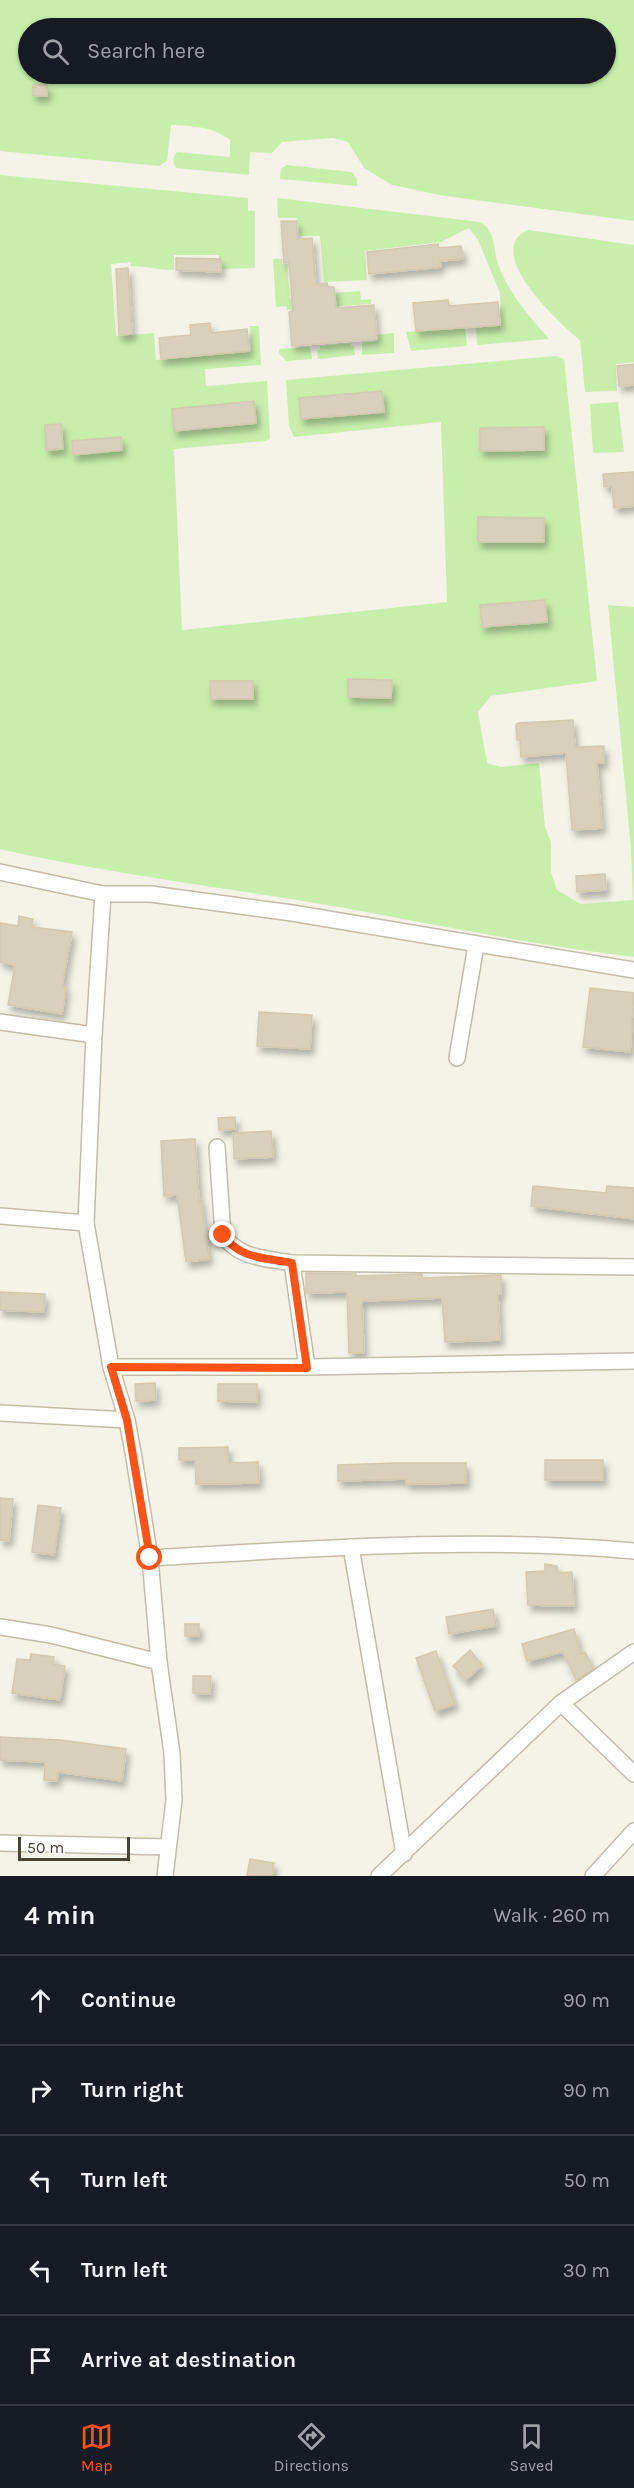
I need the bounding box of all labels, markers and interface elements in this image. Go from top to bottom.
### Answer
search box [18,18,616,84]
icon: search [39,35,72,68]
text: Search here [87,38,205,64]
route end [209,1221,235,1247]
route start [136,1544,162,1570]
scale bar [18,1834,130,1862]
text: 50 m [27,1838,64,1857]
text: 4 min [24,1900,95,1931]
text: Walk · 260 m [493,1904,610,1927]
icon: ahead [24,1984,57,2017]
text: Continue [81,1987,176,2013]
text: 90 m [563,1989,610,2012]
icon: right [24,2074,57,2107]
text: Turn right [81,2077,184,2103]
text: 90 m [563,2079,610,2102]
icon: left [24,2164,57,2197]
text: Turn left [81,2167,168,2193]
text: 50 m [563,2169,610,2192]
icon: left [24,2254,57,2287]
text: Turn left [81,2257,168,2283]
text: 30 m [563,2259,610,2282]
icon: arrive [24,2344,57,2377]
text: Arrive at destination [81,2347,296,2373]
tab: Map [80,2420,113,2475]
tab: Directions [274,2420,349,2475]
tab: Saved [510,2420,554,2475]

